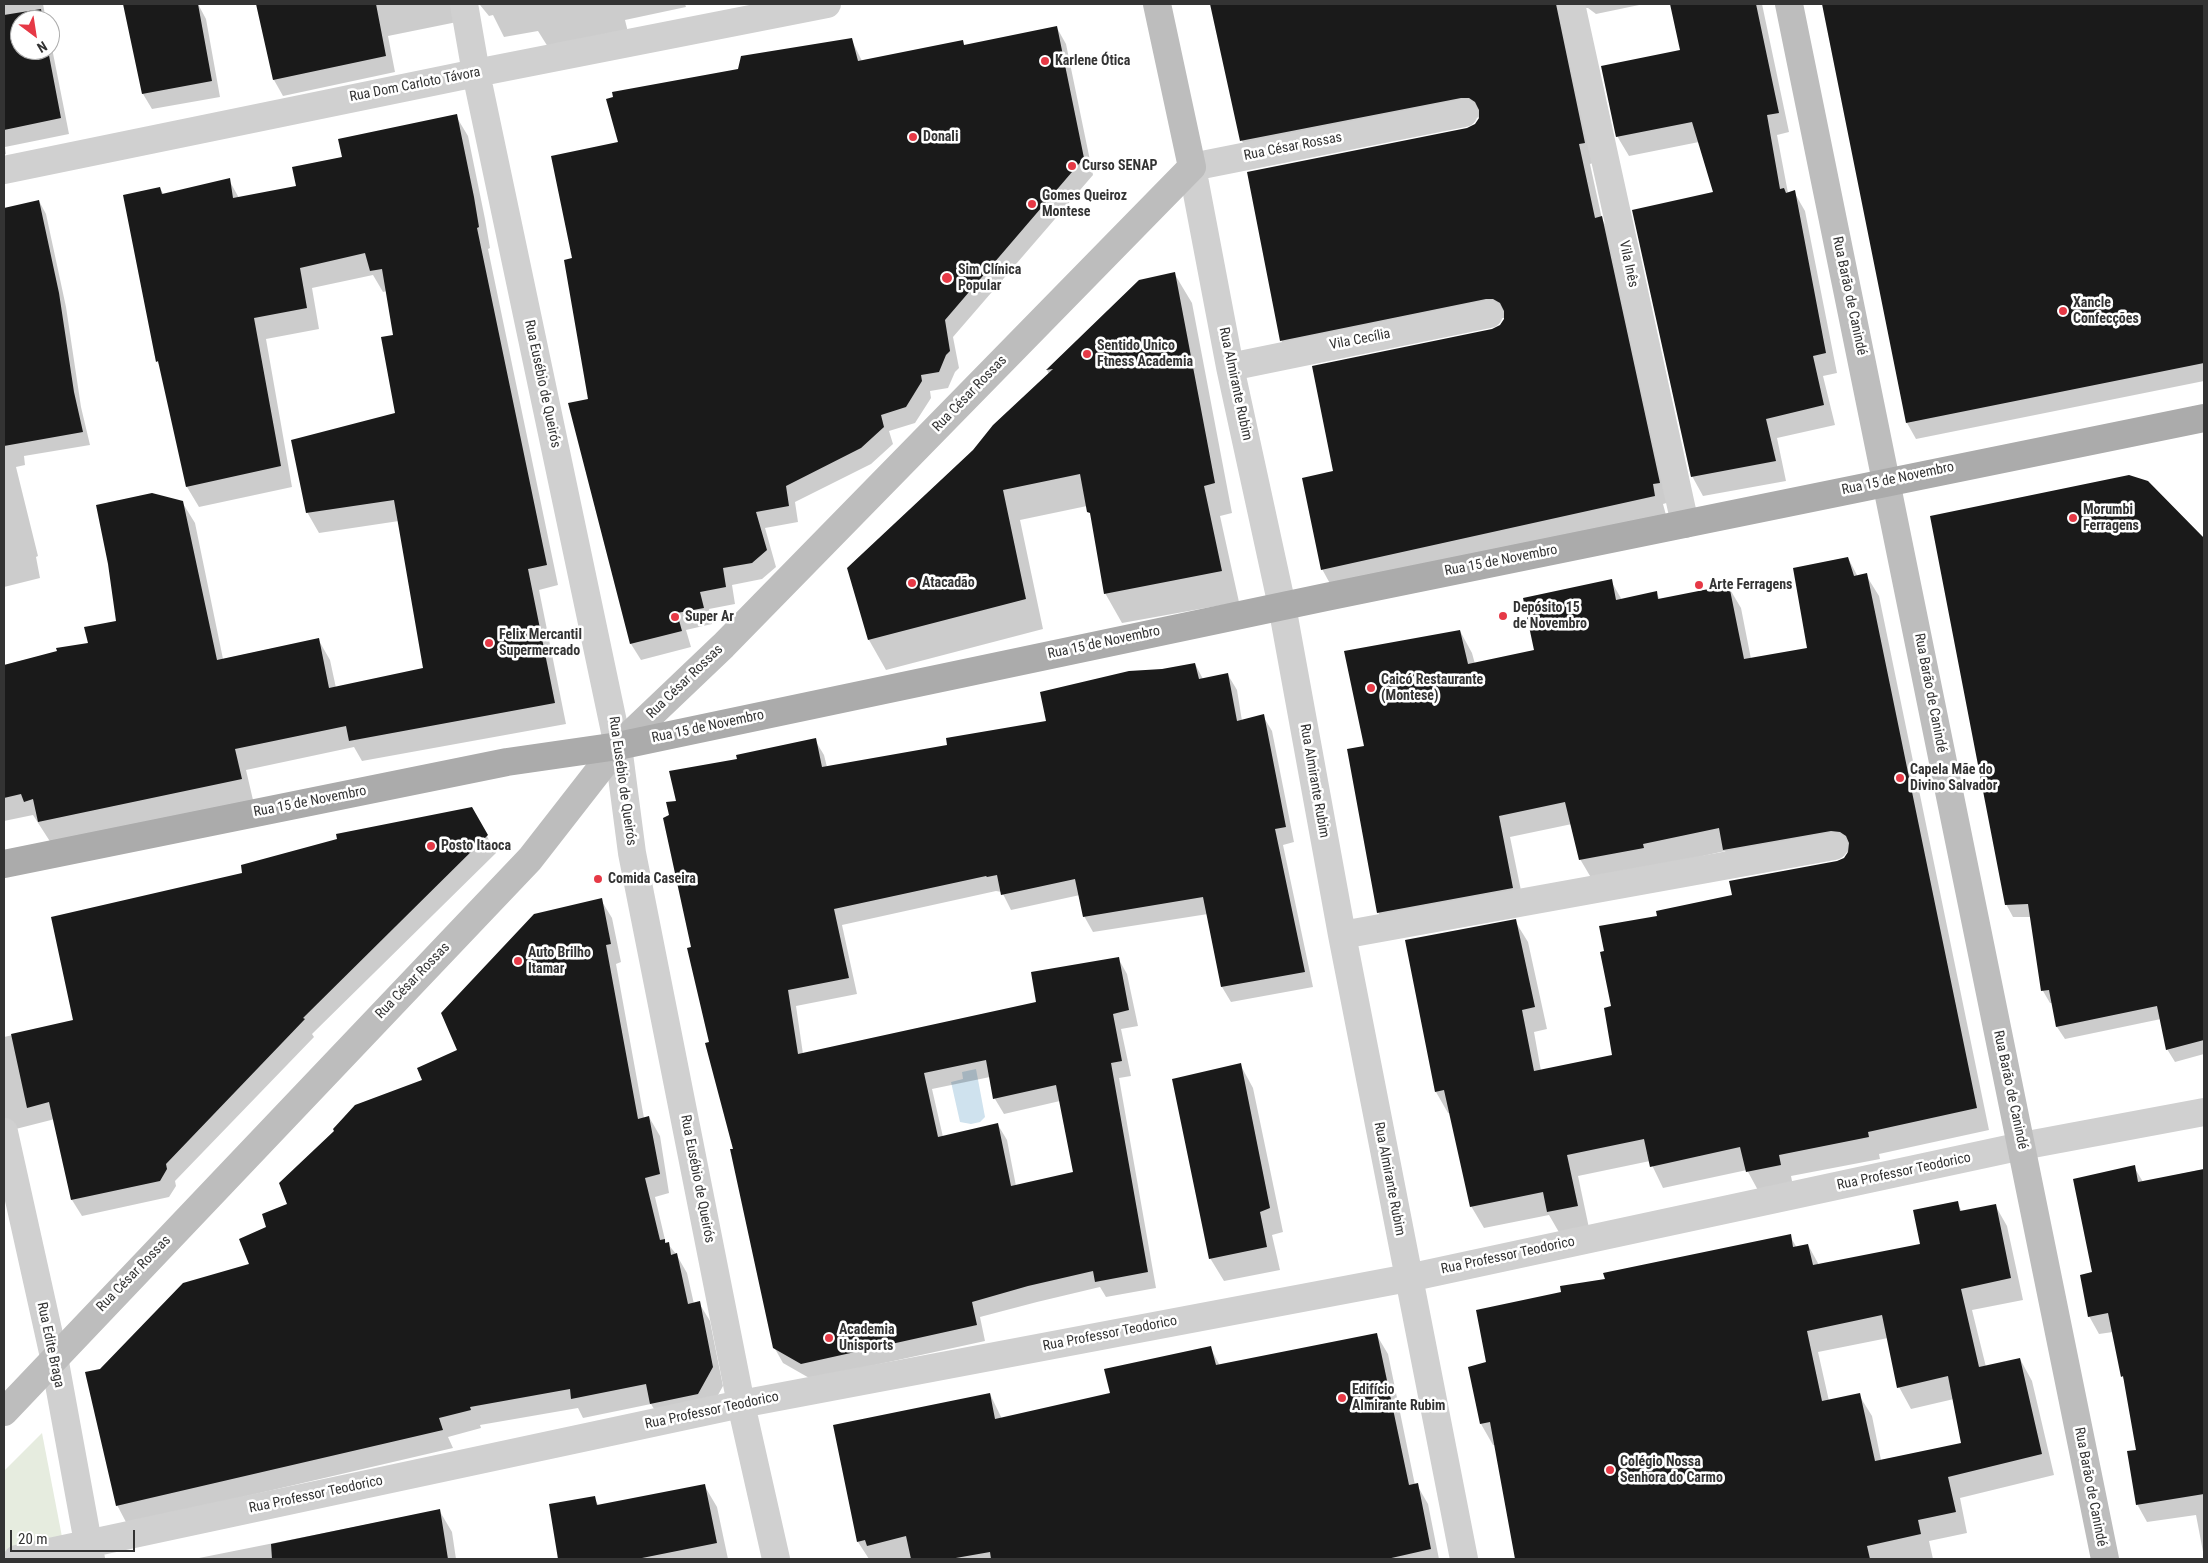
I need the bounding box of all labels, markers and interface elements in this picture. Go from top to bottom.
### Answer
north arrow [10,10,60,60]
text: N [34,38,50,56]
place label: Karlene Ótica [1055,53,1130,69]
marker: Karlene Ótica [1039,55,1051,67]
street label: Rua Dom Carloto Távora [348,64,482,106]
place label: Donali [923,129,958,145]
street label: Rua César Rossas [1243,129,1343,165]
marker: Donali [907,131,919,143]
place label: Curso SENAP [1082,158,1157,174]
marker: Curso SENAP [1066,160,1078,172]
place label: Gomes Queiroz Montese [1042,188,1127,220]
marker: Gomes Queiroz Montese [1026,198,1038,210]
street label: Rua Barão de Canindé [1828,235,1870,357]
street label: Vila Inês [1615,239,1641,289]
place label: Sim Clínica Popular [958,262,1021,294]
marker: Sim Clínica Popular [940,271,954,285]
place label: Xancle Confecções [2073,295,2139,328]
marker: Xancle Confecções [2057,305,2069,317]
street label: Rua Eusébio de Queirós [520,319,564,449]
street label: Rua Almirante Rubim [1215,326,1255,442]
street label: Vila Cecília [1328,326,1392,354]
place label: Sentido Unico Ftness Academia [1097,338,1193,371]
marker: Sentido Unico Ftness Academia [1081,348,1093,360]
street label: Rua César Rossas [929,352,1011,436]
street label: Rua 15 de Novembro [1840,459,1956,499]
place label: Morumbi Ferragens [2083,502,2139,534]
marker: Morumbi Ferragens [2067,512,2079,524]
street label: Rua 15 de Novembro [1443,542,1559,580]
place label: Atacadão [922,575,975,591]
marker: Atacadão [906,577,918,589]
place label: Arte Ferragens [1709,577,1792,593]
marker: Arte Ferragens [1693,579,1705,591]
place label: Depósito 15 de Novembro [1513,600,1587,632]
place label: Super Ar [685,609,734,625]
marker: Depósito 15 de Novembro [1497,610,1509,622]
marker: Super Ar [669,611,681,623]
street label: Rua 15 de Novembro [1046,623,1162,663]
place label: Felix Mercantil Supermercado [499,627,582,660]
street label: Rua Barão de Canindé [1910,632,1950,754]
marker: Felix Mercantil Supermercado [483,637,495,649]
street label: Rua César Rossas [643,641,727,723]
place label: Caicó Restaurante (Montese) [1381,672,1483,704]
marker: Caicó Restaurante (Montese) [1365,682,1377,694]
street label: Rua 15 de Novembro [650,707,766,747]
street label: Rua Eusébio de Queirós [605,715,639,847]
street label: Rua Almirante Rubim [1296,723,1332,839]
place label: Capela Mãe do Divino Salvador [1910,762,1997,794]
marker: Capela Mãe do Divino Salvador [1894,772,1906,784]
street label: Rua 15 de Novembro [252,783,368,821]
place label: Posto Itaoca [441,838,511,854]
marker: Posto Itaoca [425,840,437,852]
place label: Comida Caseira [608,871,696,887]
marker: Comida Caseira [592,873,604,885]
street label: Rua César Rossas [372,939,454,1023]
place label: Auto Brilho Itamar [528,945,591,978]
marker: Auto Brilho Itamar [512,955,524,967]
street label: Rua Barão de Canindé [1989,1029,2031,1151]
street label: Rua Eusébio de Queirós [676,1113,718,1245]
street label: Rua Almirante Rubim [1370,1121,1408,1237]
street label: Rua Professor Teodorico [1836,1150,1972,1194]
street label: Rua César Rossas [93,1232,175,1316]
street label: Rua Professor Teodorico [1440,1234,1576,1278]
street label: Rua Edite Braga [33,1301,67,1389]
street label: Rua Professor Teodorico [1042,1313,1178,1355]
place label: Academia Unisports [839,1322,895,1354]
marker: Academia Unisports [823,1332,835,1344]
place label: Edifício Almirante Rubim [1352,1382,1445,1414]
street label: Rua Professor Teodorico [644,1389,780,1433]
marker: Edifício Almirante Rubim [1336,1392,1348,1404]
street label: Rua Barão de Canindé [2070,1426,2110,1548]
place label: Colégio Nossa Senhora do Carmo [1620,1454,1723,1486]
marker: Colégio Nossa Senhora do Carmo [1604,1464,1616,1476]
street label: Rua Professor Teodorico [248,1473,384,1517]
scale bar [12,1520,138,1552]
text: 20 m [18,1530,48,1548]

